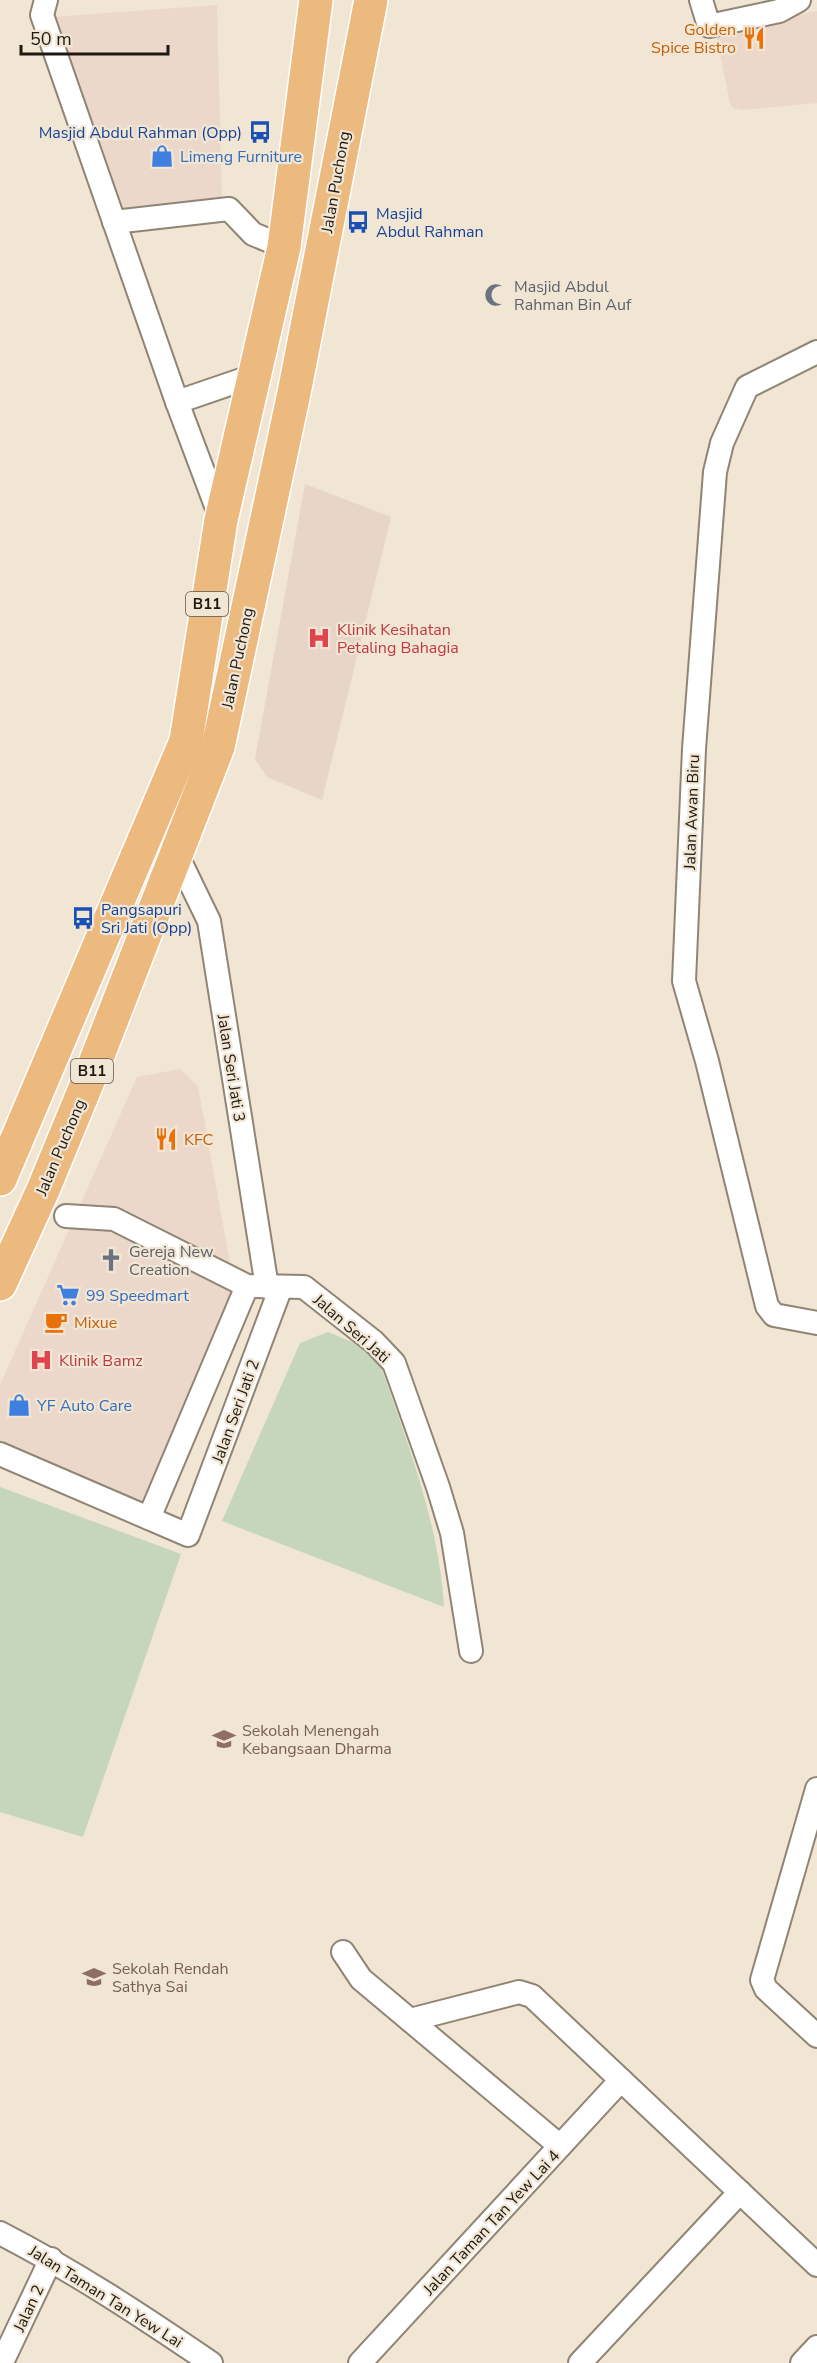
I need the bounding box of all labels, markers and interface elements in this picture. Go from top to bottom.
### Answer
scale bar [21,18,168,56]
place label: Golden Spice Bistro [651,19,736,59]
restaurant icon: Golden Spice Bistro [741,25,767,51]
text: 50 m [30,27,72,51]
bus stop icon: Masjid Abdul Rahman (Opp) [247,119,273,145]
place label: Masjid Abdul Rahman (Opp) [39,122,242,144]
street label: Jalan Puchong [316,130,356,236]
shop icon: Limeng Furniture [149,143,175,169]
place label: Limeng Furniture [180,146,302,168]
place label: Masjid Abdul Rahman [376,203,484,243]
bus stop icon: Masjid Abdul Rahman [345,209,371,235]
place label: Masjid Abdul Rahman Bin Auf [514,276,632,316]
mosque icon: Masjid Abdul Rahman Bin Auf [483,282,509,308]
road number: B11 [186,592,228,616]
street label: Jalan Puchong [216,606,259,712]
place label: Klinik Kesihatan Petaling Bahagia [337,619,459,659]
hospital icon: Klinik Kesihatan Petaling Bahagia [306,625,332,651]
street label: Jalan Awan Biru [679,754,705,871]
place label: Pangsapuri Sri Jati (Opp) [101,899,192,939]
bus stop icon: Pangsapuri Sri Jati (Opp) [70,905,96,931]
street label: Jalan Seri Jati 3 [211,1012,250,1124]
road number: B11 [71,1059,113,1083]
street label: Jalan Puchong [30,1096,91,1200]
restaurant icon: KFC [153,1126,179,1152]
place label: KFC [184,1129,214,1151]
place label: Gereja New Creation [129,1241,214,1281]
church icon: Gereja New Creation [98,1247,124,1273]
supermarket icon: 99 Speedmart [55,1282,81,1308]
place label: 99 Speedmart [86,1285,189,1307]
street label: Jalan Seri Jati [308,1289,394,1368]
cafe icon: Mixue [43,1309,69,1335]
place label: Mixue [74,1312,117,1334]
hospital icon: Klinik Bamz [28,1347,54,1373]
place label: Klinik Bamz [59,1350,143,1372]
street label: Jalan Seri Jati 2 [207,1357,265,1467]
shop icon: YF Auto Care [6,1392,32,1418]
place label: YF Auto Care [36,1395,132,1417]
place label: Sekolah Menengah Kebangsaan Dharma [242,1720,392,1760]
school or university icon: Sekolah Menengah Kebangsaan Dharma [211,1726,237,1752]
place label: Sekolah Rendah Sathya Sai [112,1958,228,1998]
school or university icon: Sekolah Rendah Sathya Sai [81,1964,107,1990]
street label: Jalan Taman Tan Yew Lai 4 [418,2145,565,2301]
street label: Jalan Taman Tan Yew Lai [23,2240,187,2353]
street label: Jalan 2 [8,2281,49,2336]

